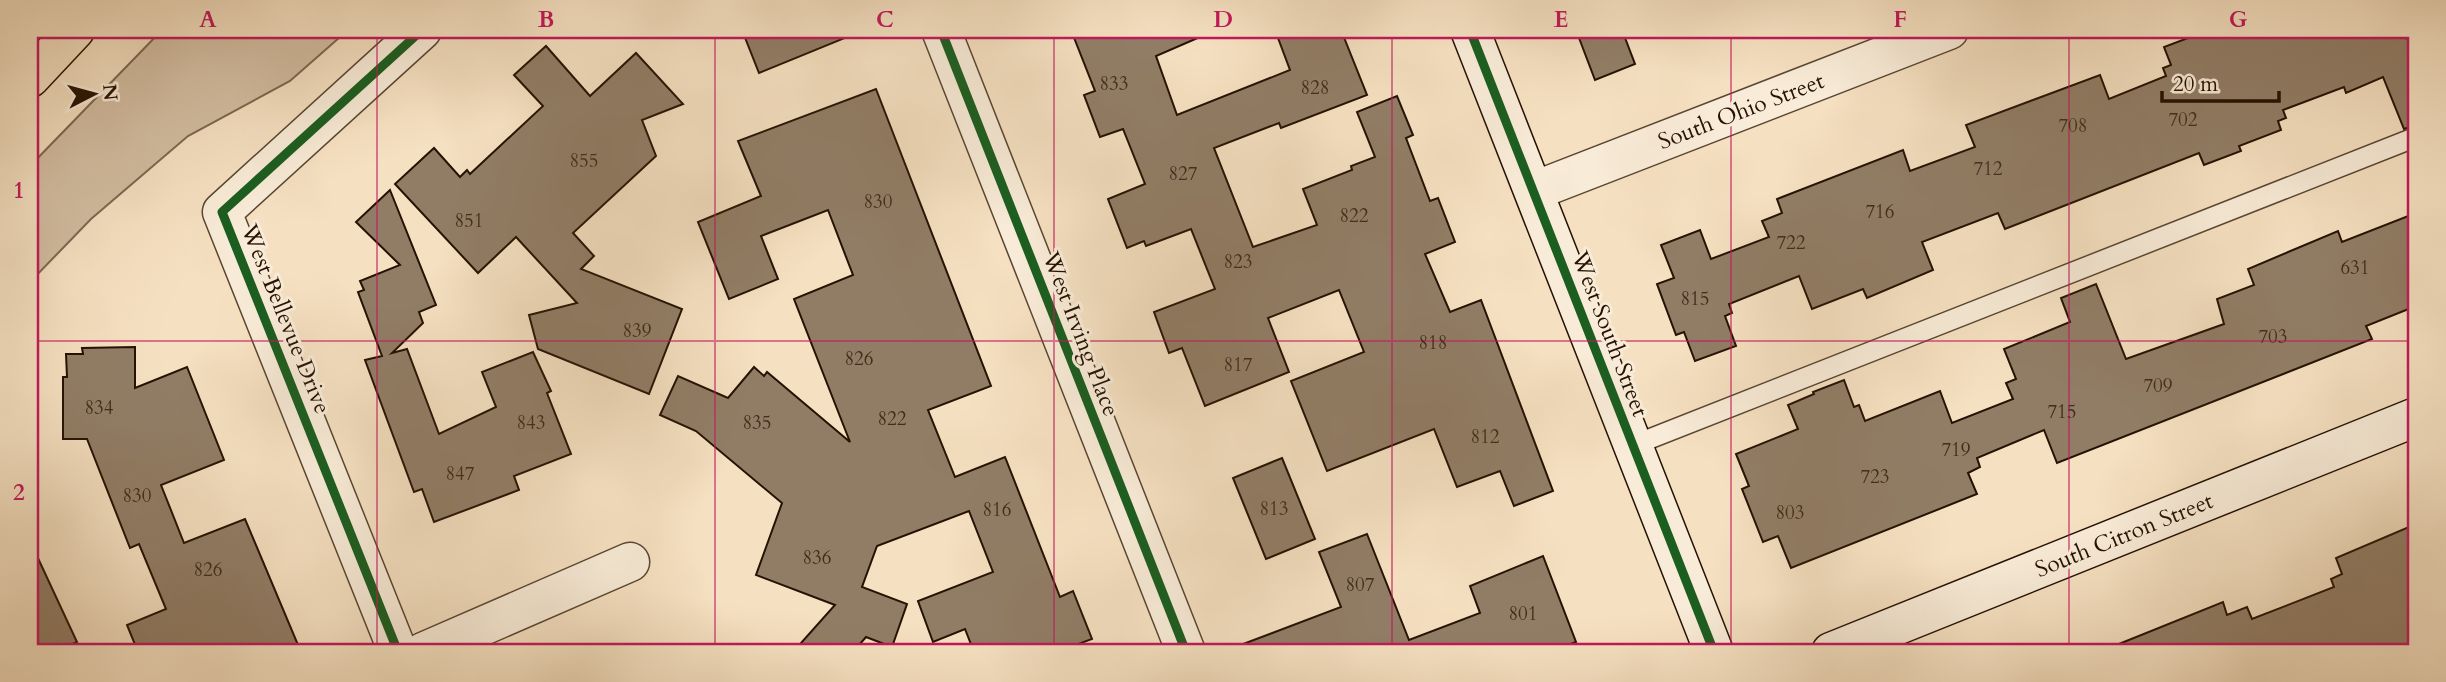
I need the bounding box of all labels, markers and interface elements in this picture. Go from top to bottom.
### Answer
text: A [199,4,217,35]
text: B [538,4,554,35]
text: C [876,4,894,35]
text: D [1213,4,1233,35]
text: E [1554,4,1568,35]
text: F [1893,4,1907,35]
text: G [2229,4,2248,35]
north arrow [60,60,130,130]
scale bar [2162,60,2280,104]
street label: South Ohio Street [1653,65,1829,157]
text: 20 m [2173,70,2218,99]
house number: 833 [1099,71,1129,97]
house number: 828 [1300,75,1330,101]
text: N [96,83,124,102]
house number: 702 [2168,107,2198,133]
house number: 708 [2058,113,2088,139]
house number: 855 [569,148,599,174]
house number: 712 [1973,156,2003,182]
house number: 827 [1168,161,1198,187]
text: 1 [13,175,25,206]
house number: 830 [863,189,893,215]
house number: 716 [1865,199,1895,225]
house number: 822 [1339,203,1369,229]
house number: 851 [454,208,484,234]
street label: West Bellevue Drive [233,219,338,418]
house number: 722 [1776,230,1806,256]
street label: West Irving Place [1035,246,1127,421]
street label: West South Street [1564,246,1656,421]
house number: 823 [1223,249,1253,275]
house number: 631 [2340,255,2370,281]
house number: 815 [1680,286,1710,312]
house number: 839 [622,318,652,344]
house number: 703 [2258,324,2288,350]
house number: 818 [1418,330,1448,356]
house number: 826 [844,346,874,372]
house number: 817 [1223,352,1253,378]
house number: 709 [2143,373,2173,399]
house number: 834 [84,395,114,421]
house number: 715 [2047,399,2077,425]
house number: 822 [877,406,907,432]
house number: 843 [516,410,546,436]
house number: 835 [742,410,772,436]
house number: 812 [1470,424,1500,450]
house number: 719 [1941,437,1971,463]
house number: 847 [445,461,475,487]
house number: 723 [1860,464,1890,490]
text: 2 [13,477,25,508]
house number: 830 [122,483,152,509]
street label: South Citron Street [2030,485,2218,585]
house number: 813 [1259,496,1289,522]
house number: 816 [982,497,1012,523]
house number: 803 [1775,500,1805,526]
house number: 836 [802,545,832,571]
house number: 826 [193,557,223,583]
house number: 807 [1345,572,1375,598]
house number: 801 [1508,601,1538,627]

